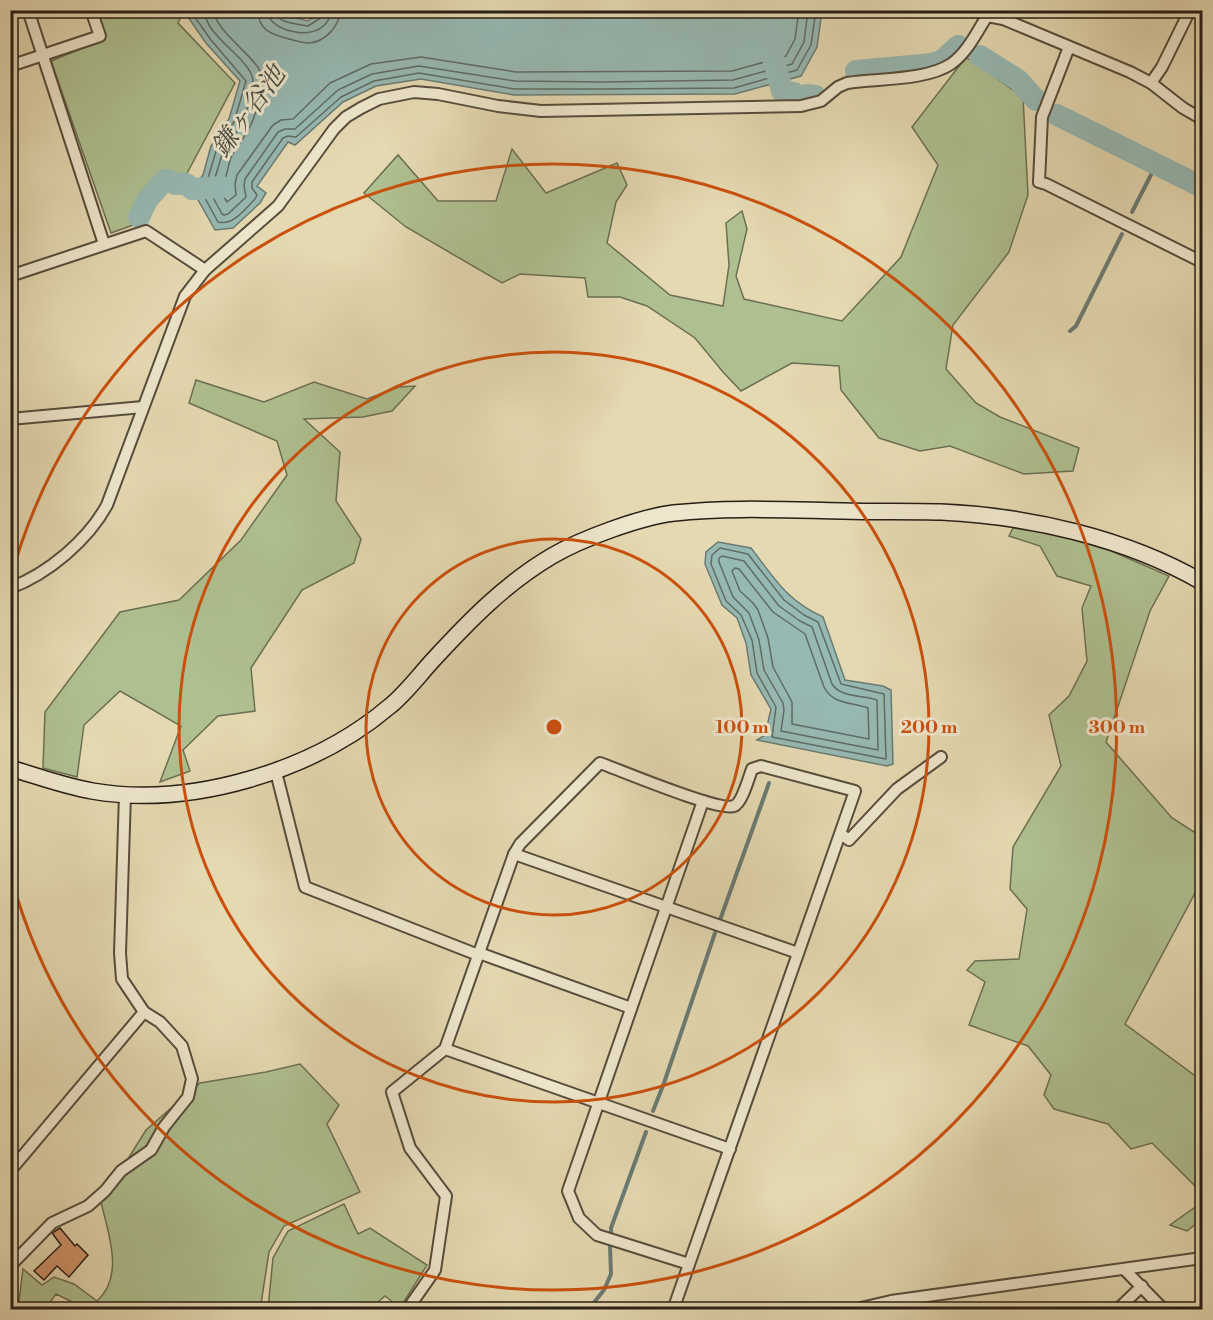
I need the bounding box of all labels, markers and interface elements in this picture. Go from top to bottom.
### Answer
water label: 鎌ヶ谷池 [205,58,294,163]
text: 100 m [715,716,769,739]
text: 200 m [901,716,958,739]
text: 300 m [1089,716,1146,739]
centre of rings [544,717,564,737]

